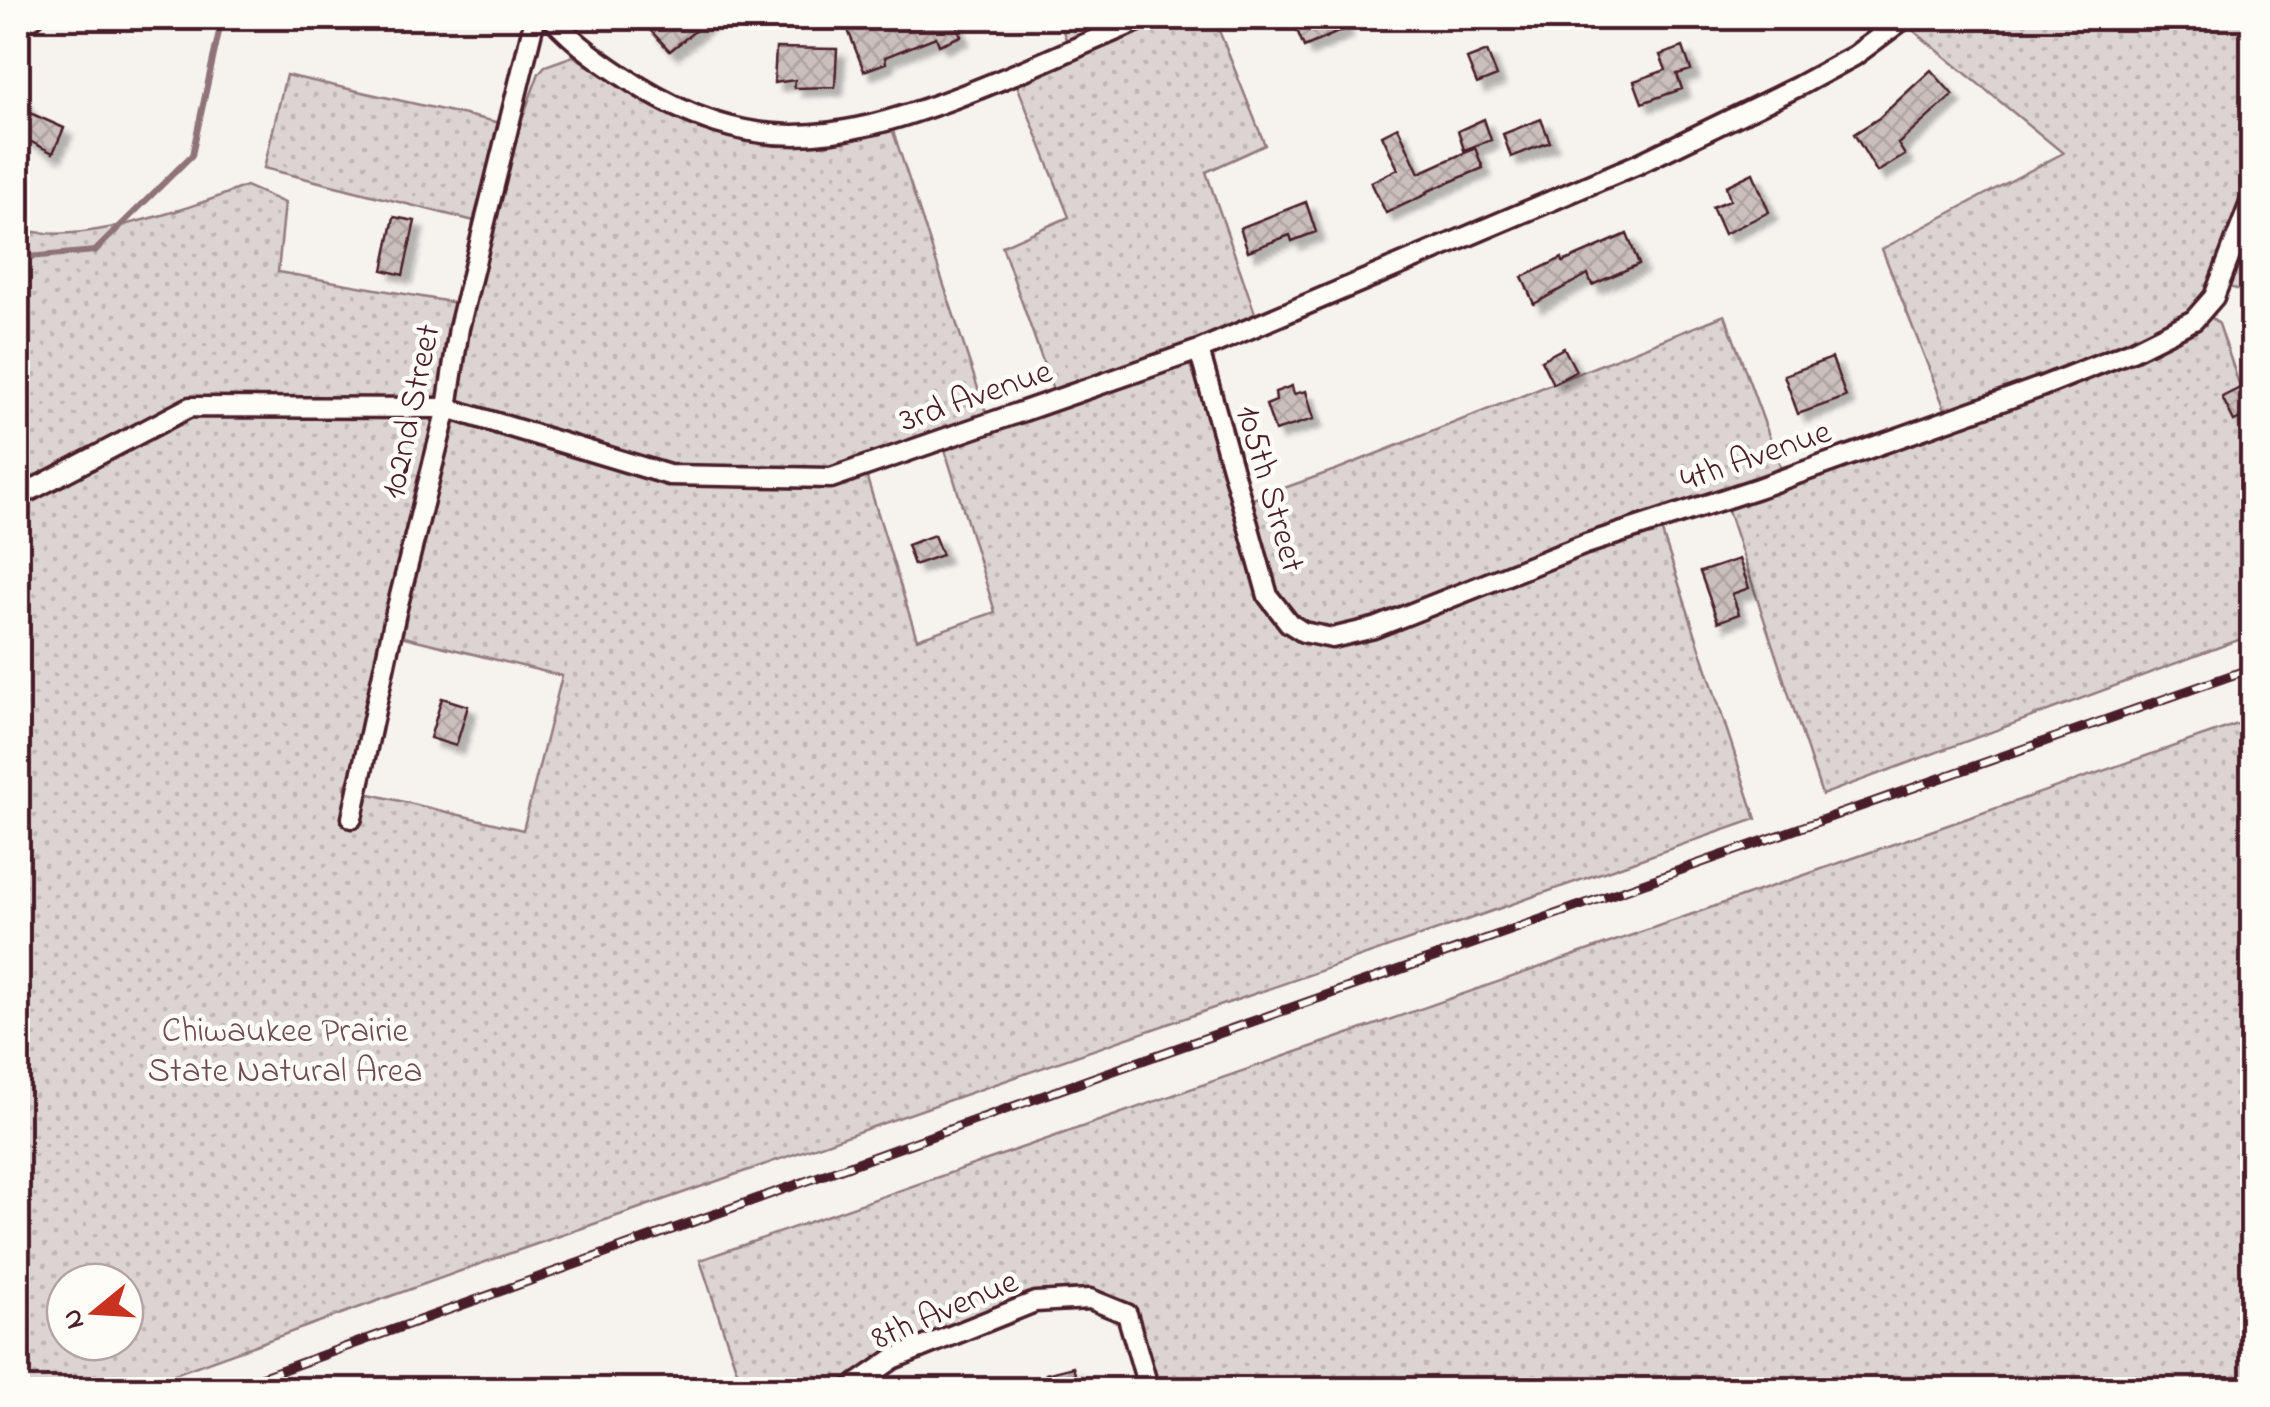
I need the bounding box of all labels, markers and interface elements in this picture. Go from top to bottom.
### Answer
street label: 102nd Street [369,319,456,504]
street label: 3rd Avenue [893,347,1060,447]
street label: 105th Street [1220,399,1317,579]
street label: 4th Avenue [1674,408,1839,507]
park label: Chiwaukee Prairie State Natural Area [148,1007,422,1098]
street label: 8th Avenue [864,1257,1027,1365]
north arrow [45,1262,145,1362]
text: N [52,1303,97,1334]

